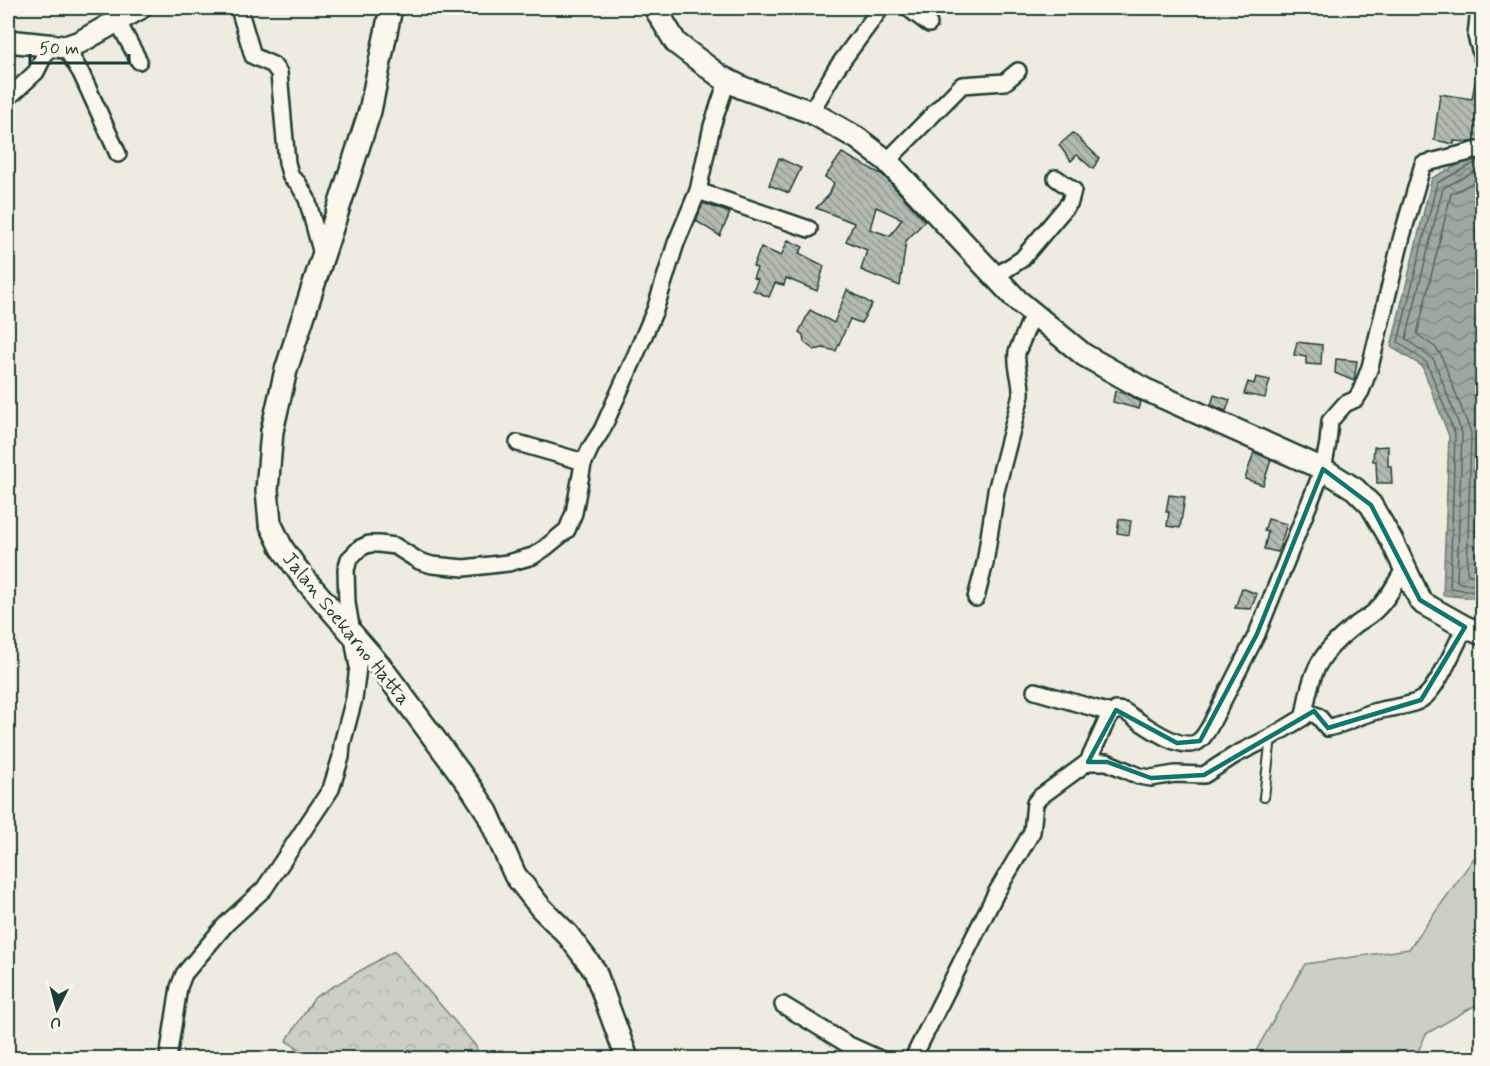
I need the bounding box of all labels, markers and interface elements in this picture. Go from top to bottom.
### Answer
scale bar [30,27,129,65]
text: 50 m [39,37,79,61]
street label: Jalan Soekarno Hatta [276,547,416,711]
north arrow [27,979,87,1039]
text: U [49,1011,62,1033]

